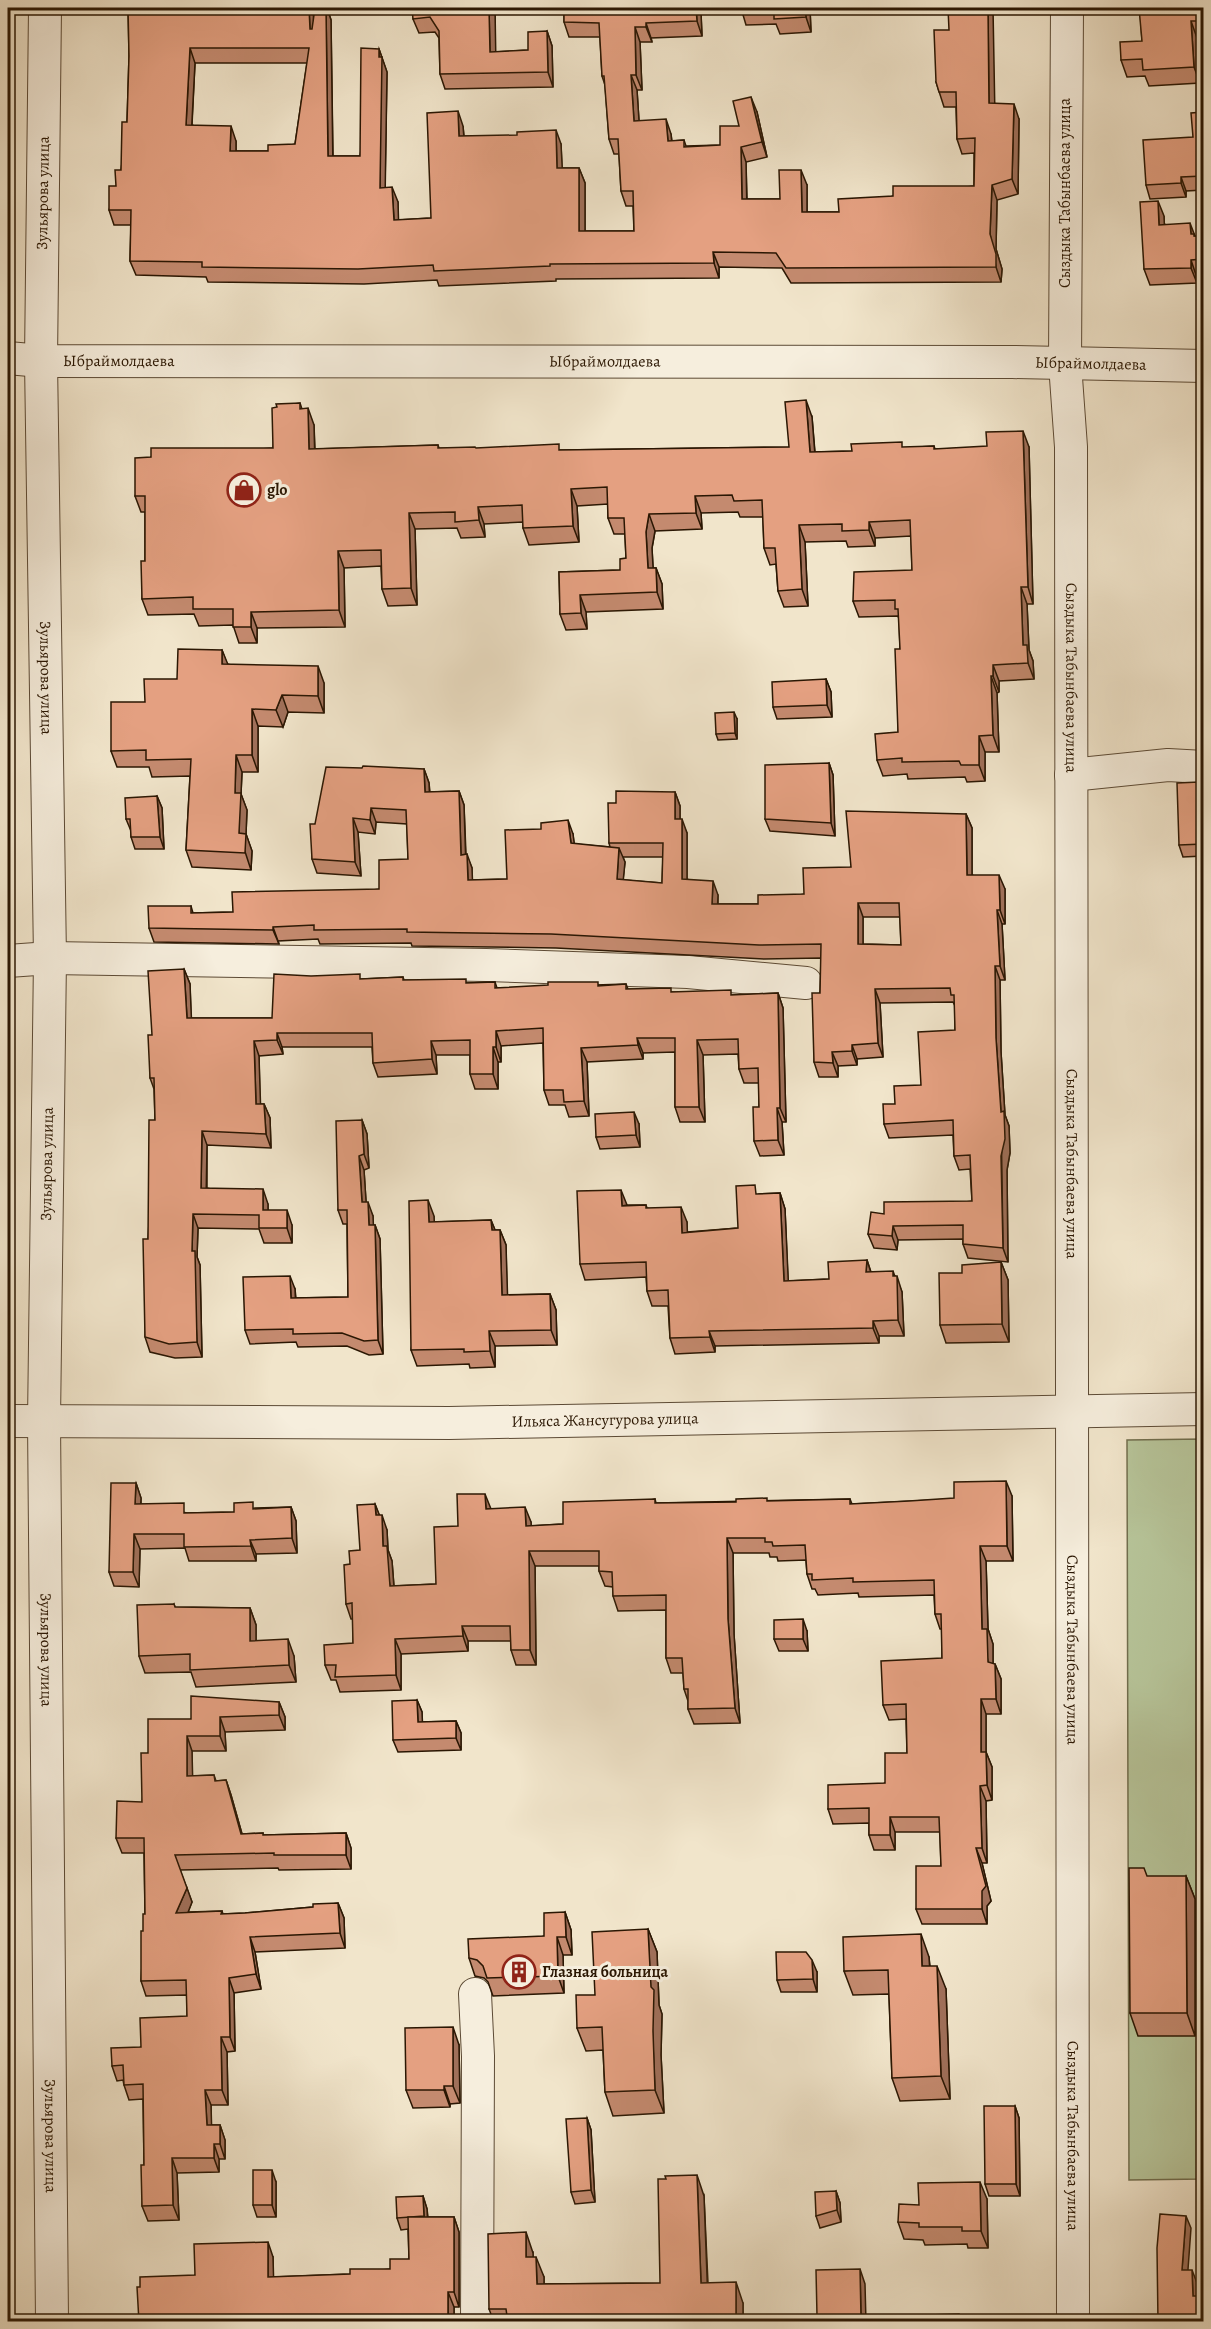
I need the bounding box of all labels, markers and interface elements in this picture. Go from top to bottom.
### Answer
street label: Сыздыка Табынбаева улица [1054,97,1076,288]
street label: Зульярова улица [31,135,55,250]
street label: Ыбраймолдаева [63,350,175,372]
street label: Ыбраймолдаева [549,351,661,373]
street label: Ыбраймолдаева [1035,351,1147,376]
shop icon: glo [226,472,262,508]
place label: glo [267,479,288,501]
street label: Сыздыка Табынбаева улица [1060,583,1082,774]
street label: Зульярова улица [34,621,58,736]
street label: Сыздыка Табынбаева улица [1061,1069,1083,1260]
street label: Зульярова улица [35,1106,59,1221]
street label: Ильяса Жансугурова улица [511,1407,699,1433]
street label: Сыздыка Табынбаева улица [1061,1555,1083,1746]
street label: Зульярова улица [35,1593,58,1707]
building icon: Глазная больница [501,1954,537,1990]
place label: Глазная больница [542,1961,669,1983]
street label: Сыздыка Табынбаева улица [1062,2041,1084,2232]
street label: Зульярова улица [39,2079,62,2193]

